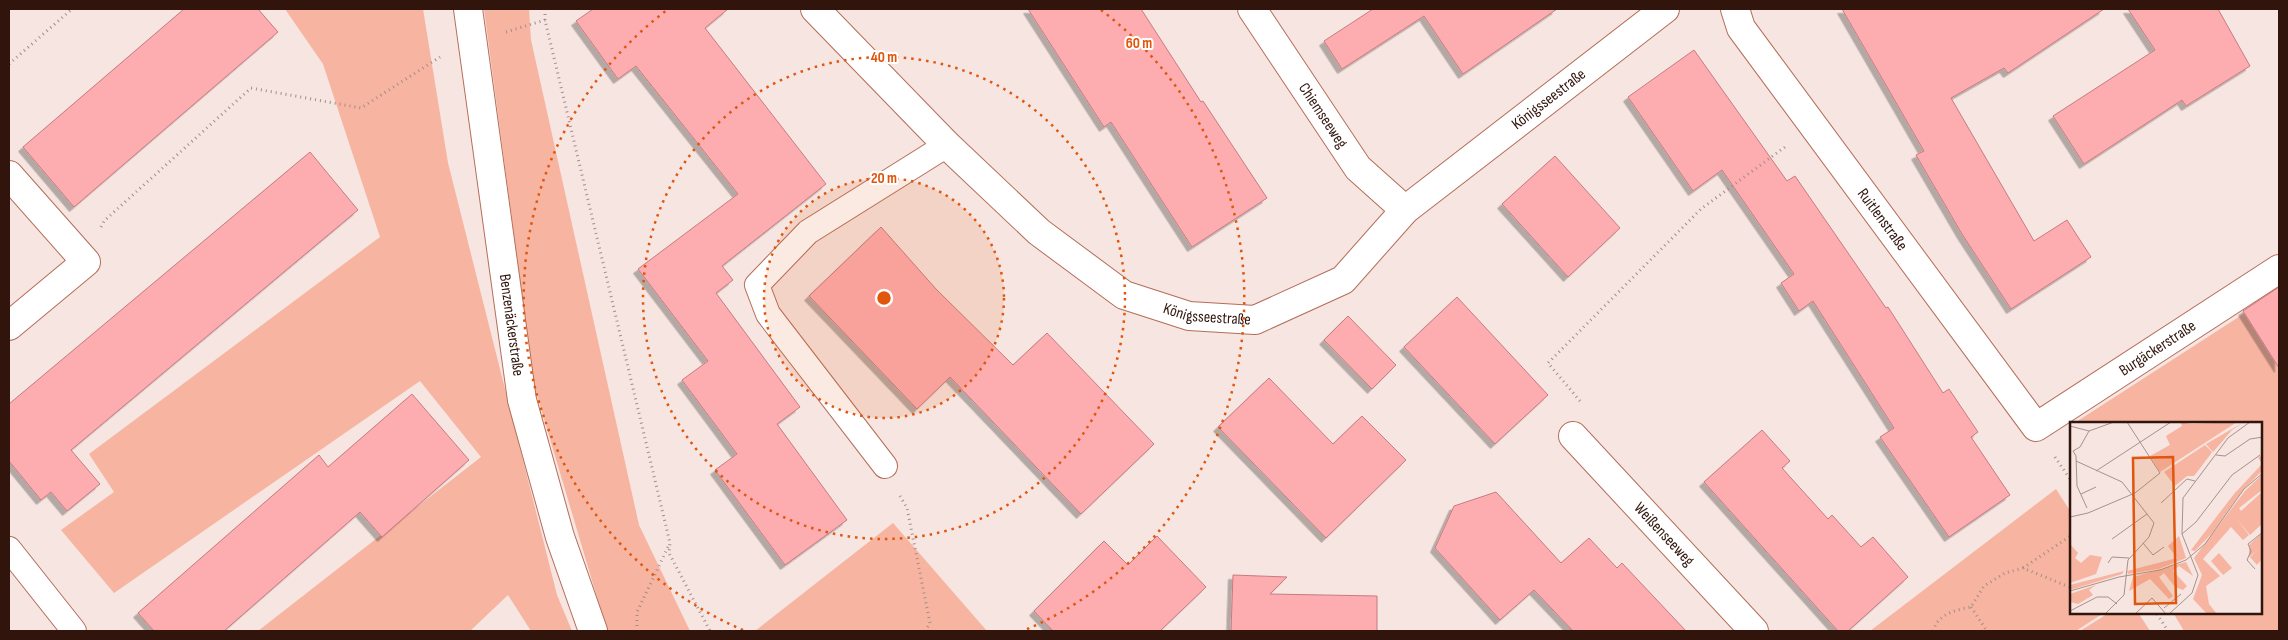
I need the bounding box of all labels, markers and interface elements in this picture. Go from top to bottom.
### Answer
text: 60 m [1126,34,1152,53]
text: 40 m [871,48,897,67]
street label: Königsseestraße [1508,64,1589,134]
street label: Chiemseeweg [1294,79,1352,152]
text: 20 m [871,169,897,188]
street label: Ruitlenstraße [1853,185,1912,254]
street label: Benzenäckerstraße [495,273,528,377]
centre of rings [875,289,893,307]
street label: Königsseestraße [1161,299,1251,329]
street label: Burgäckerstraße [2115,316,2199,380]
inset map [2070,422,2263,615]
street label: Weißenseeweg [1630,498,1698,570]

